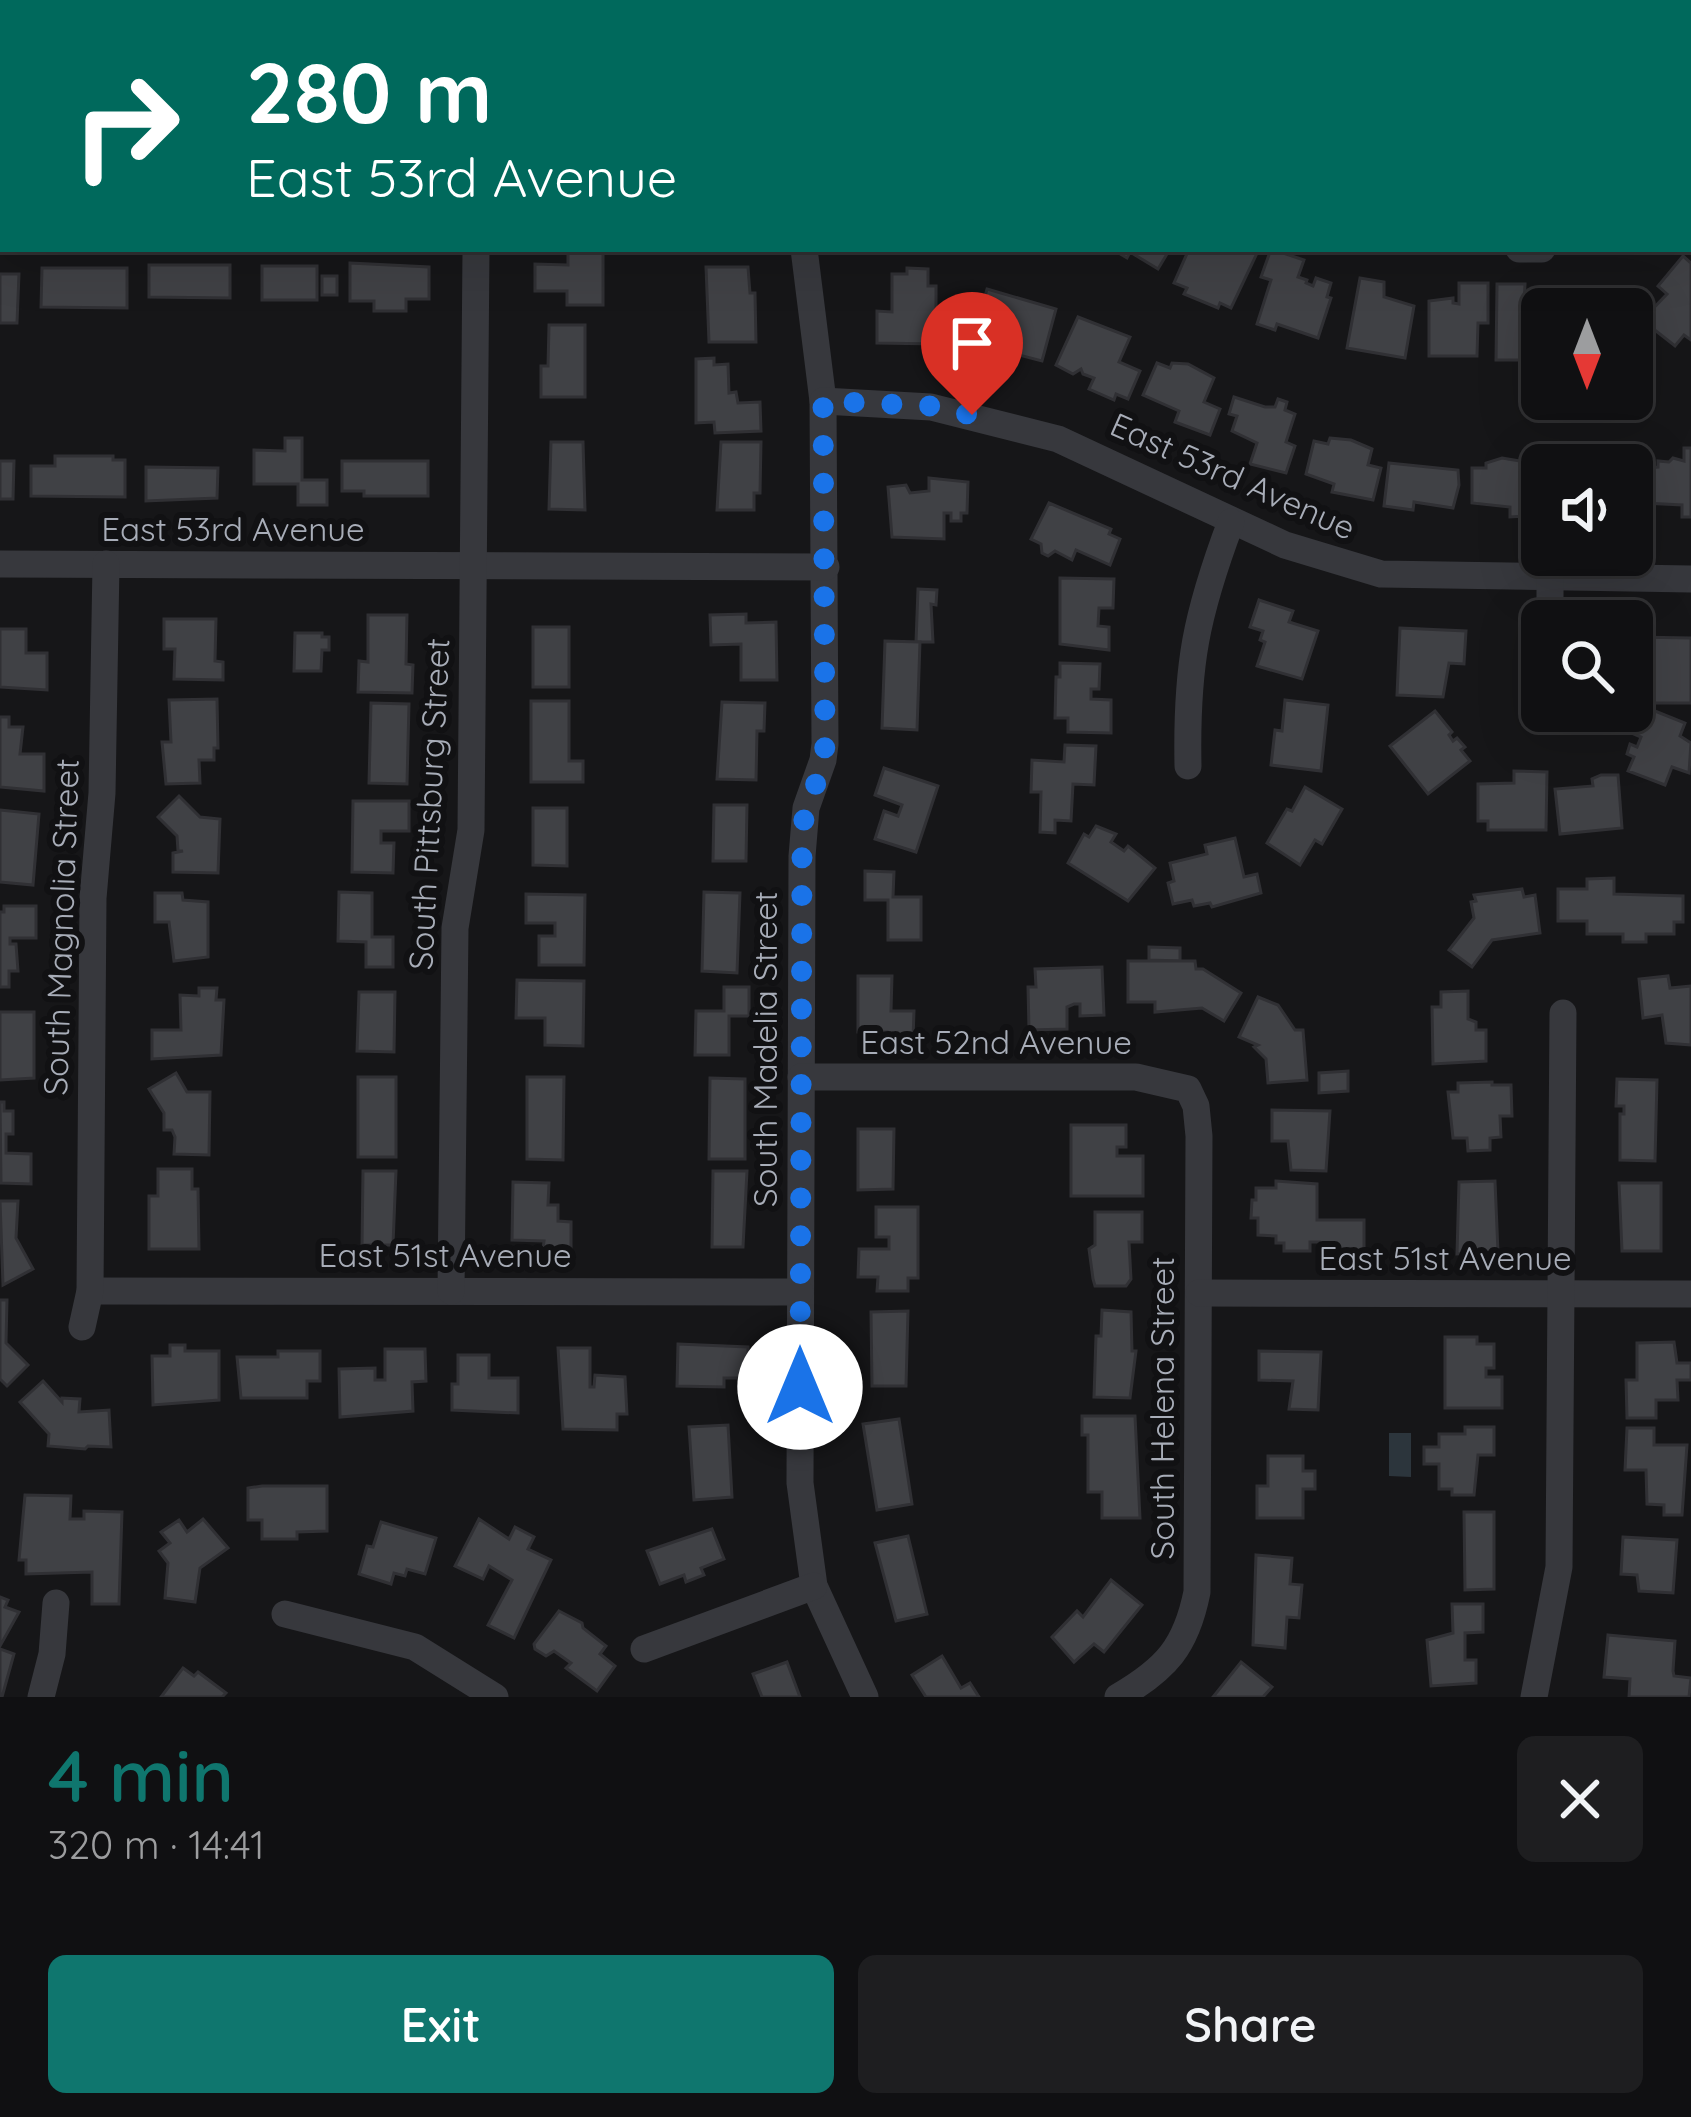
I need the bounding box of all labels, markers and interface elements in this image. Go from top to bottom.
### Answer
text: 280 m [246,39,492,144]
icon: right [48,48,204,204]
text: East 53rd Avenue [246,143,677,211]
north arrow [1521,288,1653,420]
map controls [1521,288,1653,732]
pin [921,292,1023,415]
icon: arrive [939,310,1005,376]
street label: East 53rd Avenue [1104,403,1362,548]
button: sound [1521,444,1653,576]
street label: East 53rd Avenue [101,508,365,549]
button: search [1521,600,1653,732]
street label: South Pittsburg Street [399,637,458,971]
street label: South Magnolia Street [34,758,87,1096]
street label: South Madelia Street [744,891,785,1207]
street label: East 52nd Avenue [860,1021,1132,1062]
street label: East 51st Avenue [318,1234,572,1275]
street label: East 51st Avenue [1318,1237,1572,1278]
street label: South Helena Street [1141,1257,1182,1559]
position arrow [737,1324,863,1450]
text: 4 min [48,1730,234,1820]
button: close [1517,1736,1643,1862]
text: 320 m · 14:41 [48,1820,265,1869]
button: Exit [48,1955,834,2093]
button: Share [858,1955,1643,2093]

